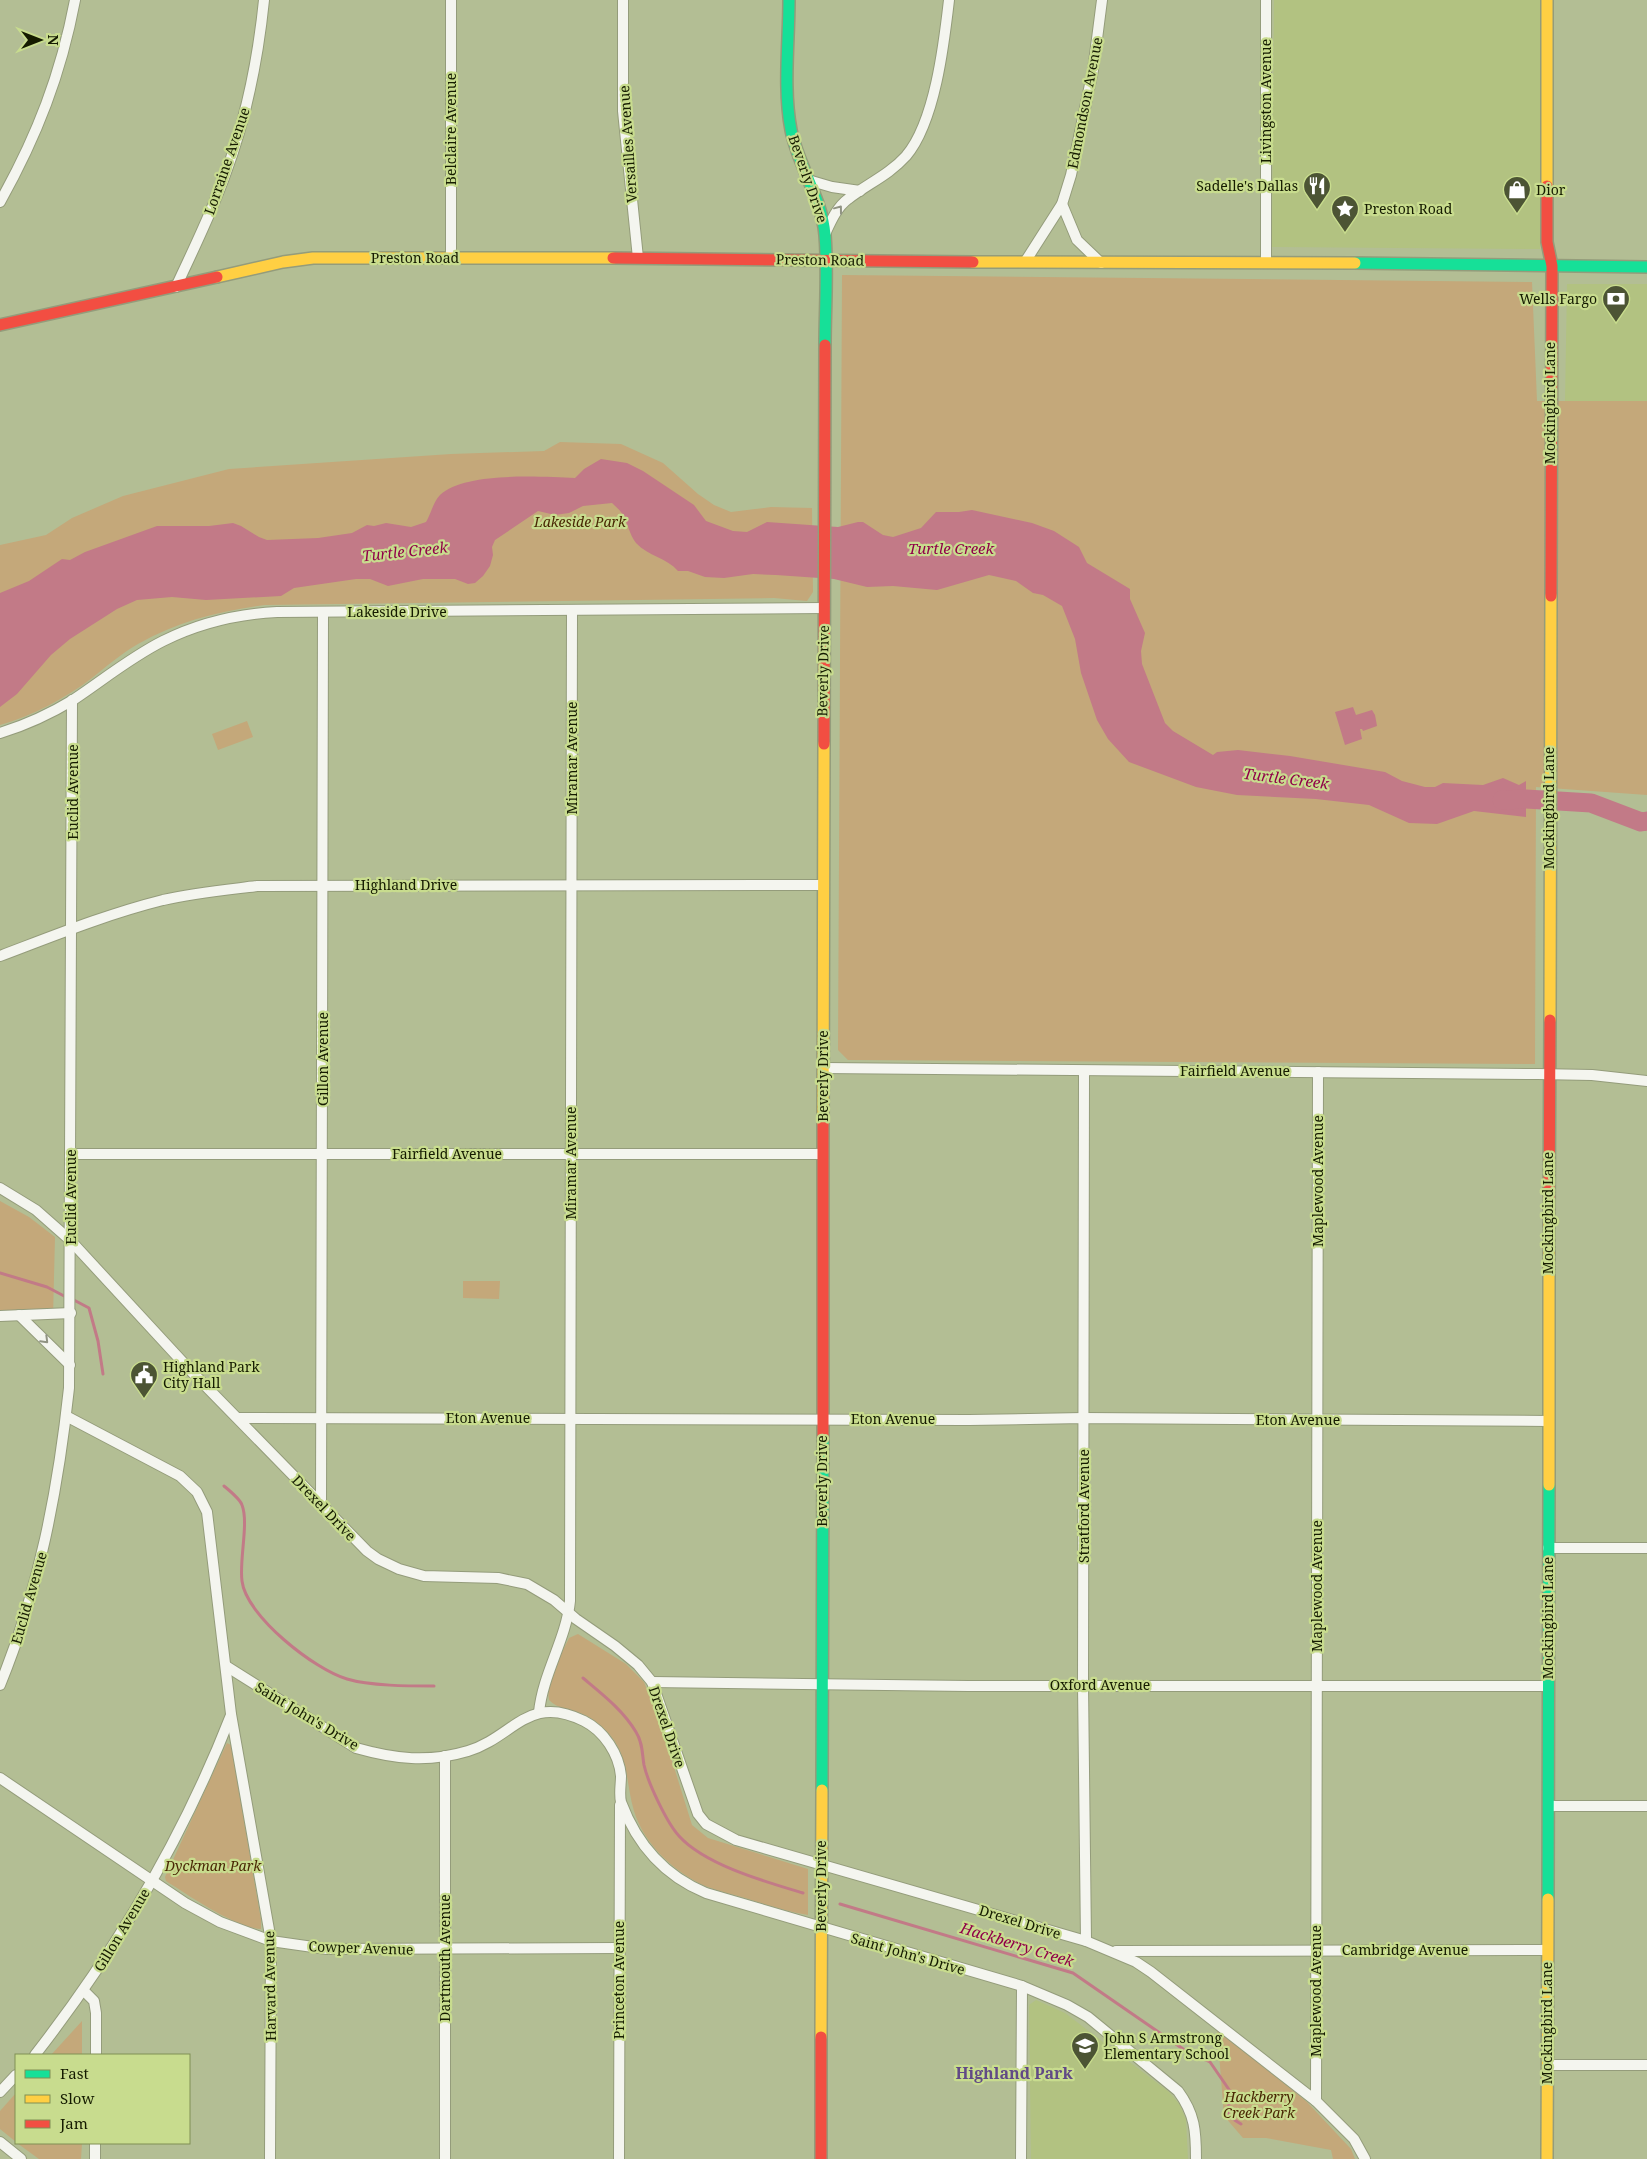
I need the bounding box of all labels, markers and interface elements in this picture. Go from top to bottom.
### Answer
north arrow [15,15,65,65]
text: N [44,34,63,46]
street label: Edmondson Avenue [1062,36,1107,170]
street label: Livingston Avenue [1256,39,1275,163]
street label: Belclaire Avenue [441,73,460,185]
street label: Versailles Avenue [614,85,641,203]
street label: Lorraine Avenue [199,105,254,217]
street label: Beverly Drive [785,132,832,225]
restaurant icon: Sadelle's Dallas [1302,171,1332,210]
shop icon: Dior [1502,175,1532,214]
place label: Sadelle's Dallas [1196,176,1298,195]
place label: Dior [1536,180,1566,199]
place icon: Preston Road [1330,194,1360,233]
place label: Preston Road [1364,199,1453,218]
one-way arrow [833,205,842,215]
street label: Preston Road [371,248,460,267]
street label: Preston Road [776,249,865,270]
bank icon: Wells Fargo [1601,284,1631,323]
place label: Wells Fargo [1519,289,1597,308]
street label: Mockingbird Lane [1540,342,1559,464]
park label: Lakeside Park [533,512,627,531]
water label: Turtle Creek [361,537,449,565]
water label: Turtle Creek [908,538,994,558]
street label: Lakeside Drive [347,602,447,621]
street label: Beverly Drive [812,625,833,717]
street label: Miramar Avenue [562,701,581,815]
street label: Euclid Avenue [63,744,82,840]
street label: Mockingbird Lane [1539,747,1558,869]
water label: Turtle Creek [1242,763,1330,793]
street label: Highland Drive [355,875,457,894]
street label: Gillon Avenue [313,1012,332,1106]
street label: Beverly Drive [813,1030,832,1122]
street label: Fairfield Avenue [1180,1061,1290,1080]
street label: Miramar Avenue [561,1106,580,1220]
street label: Maplewood Avenue [1308,1115,1327,1247]
street label: Fairfield Avenue [392,1144,502,1163]
street label: Euclid Avenue [61,1149,80,1245]
street label: Mockingbird Lane [1538,1152,1557,1274]
one-way arrow [39,1334,48,1343]
place label: Highland Park City Hall [163,1357,260,1392]
public building icon: Highland Park City Hall [129,1360,159,1399]
street label: Eton Avenue [446,1408,530,1427]
street label: Eton Avenue [851,1409,935,1428]
street label: Eton Avenue [1256,1410,1340,1429]
street label: Beverly Drive [812,1435,831,1527]
street label: Stratford Avenue [1074,1449,1093,1563]
street label: Drexel Drive [288,1471,361,1545]
street label: Maplewood Avenue [1307,1520,1326,1652]
street label: Euclid Avenue [6,1549,51,1646]
street label: Mockingbird Lane [1538,1557,1557,1679]
street label: Oxford Avenue [1050,1675,1150,1694]
street label: Saint John's Drive [252,1677,363,1754]
street label: Drexel Drive [645,1684,690,1770]
street label: Beverly Drive [811,1840,830,1932]
park label: Dyckman Park [164,1856,262,1875]
street label: Gillon Avenue [89,1885,154,1975]
street label: Dartmouth Avenue [435,1894,454,2022]
street label: Drexel Drive [977,1900,1063,1943]
water label: Hackberry Creek [957,1917,1077,1971]
street label: Princeton Avenue [609,1921,628,2039]
street label: Maplewood Avenue [1306,1925,1325,2057]
street label: Saint John's Drive [849,1928,967,1979]
street label: Harvard Avenue [259,1931,280,2041]
street label: Cowper Avenue [308,1936,414,1959]
street label: Cambridge Avenue [1342,1940,1468,1959]
street label: Mockingbird Lane [1537,1962,1556,2084]
place label: John S Armstrong Elementary School [1103,2028,1230,2063]
school or university icon: John S Armstrong Elementary School [1070,2031,1100,2070]
legend [15,2054,190,2144]
district label: Highland Park [955,2062,1073,2084]
text: Fast [60,2063,89,2083]
park label: Hackberry Creek Park [1223,2087,1296,2122]
text: Slow [60,2088,94,2108]
text: Jam [59,2113,88,2133]

